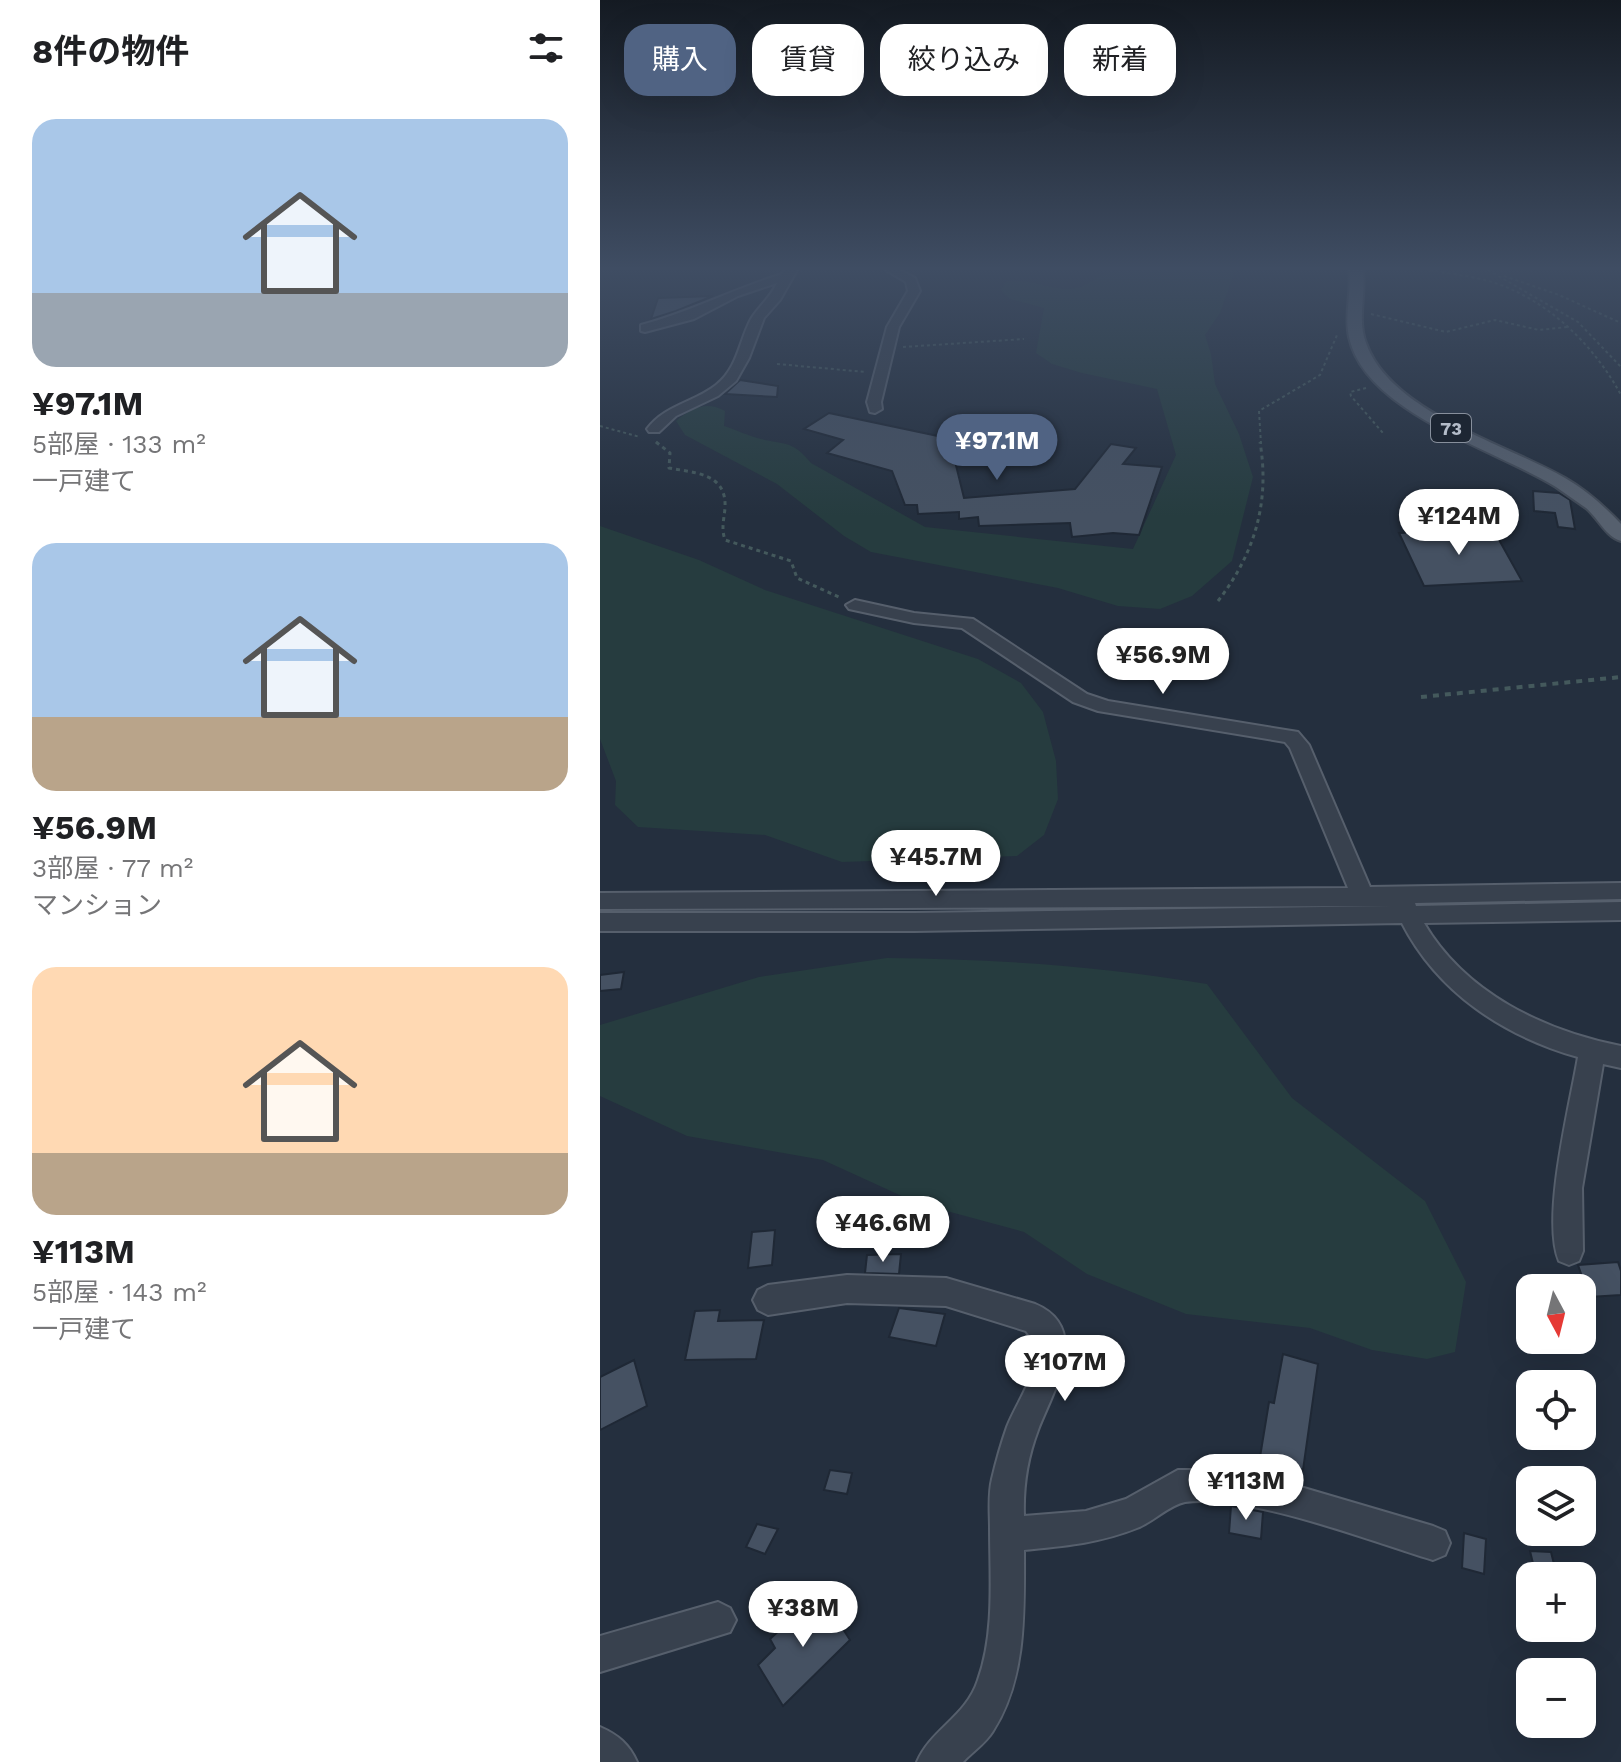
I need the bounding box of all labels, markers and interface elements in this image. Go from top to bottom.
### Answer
chip: 購入 [624,24,736,96]
chip: 賃貸 [752,24,864,96]
chip: 絞り込み [880,24,1048,96]
chip: 新着 [1064,24,1176,96]
icon: filters [524,26,568,70]
text: 8件の物件 [32,31,189,71]
icon: home [228,171,372,315]
text: ¥97.1M [32,383,143,423]
pin: ¥97.1M [932,414,1062,482]
road number: 73 [1431,414,1471,442]
text: ¥97.1M [954,425,1040,455]
text: 5部屋 · 133 m² [32,429,206,459]
text: 一戸建て [32,466,136,496]
pin: ¥124M [1403,489,1515,557]
text: ¥124M [1417,500,1501,530]
icon: home [228,595,372,739]
pin: ¥56.9M [1098,628,1228,696]
text: ¥56.9M [1115,639,1211,669]
text: ¥56.9M [32,807,157,847]
pin: ¥45.7M [871,830,1001,898]
text: ¥45.7M [889,841,983,871]
text: 3部屋 · 77 m² [32,853,193,883]
text: マンション [32,890,162,920]
icon: home [228,1019,372,1163]
pin: ¥46.6M [818,1196,948,1264]
text: ¥46.6M [834,1207,932,1237]
text: ¥113M [32,1231,135,1271]
north arrow [1516,1274,1596,1354]
map controls [1516,1274,1596,1738]
text: 5部屋 · 143 m² [32,1277,207,1307]
text: 一戸建て [32,1314,136,1344]
pin: ¥107M [1009,1335,1121,1403]
text: ¥107M [1023,1346,1107,1376]
button: locate [1516,1370,1596,1450]
pin: ¥113M [1190,1454,1302,1522]
text: ¥113M [1207,1465,1285,1495]
button: layers [1516,1466,1596,1546]
button: + [1516,1562,1596,1642]
pin: ¥38M [756,1581,850,1649]
text: ¥38M [767,1592,839,1622]
button: − [1516,1658,1596,1738]

